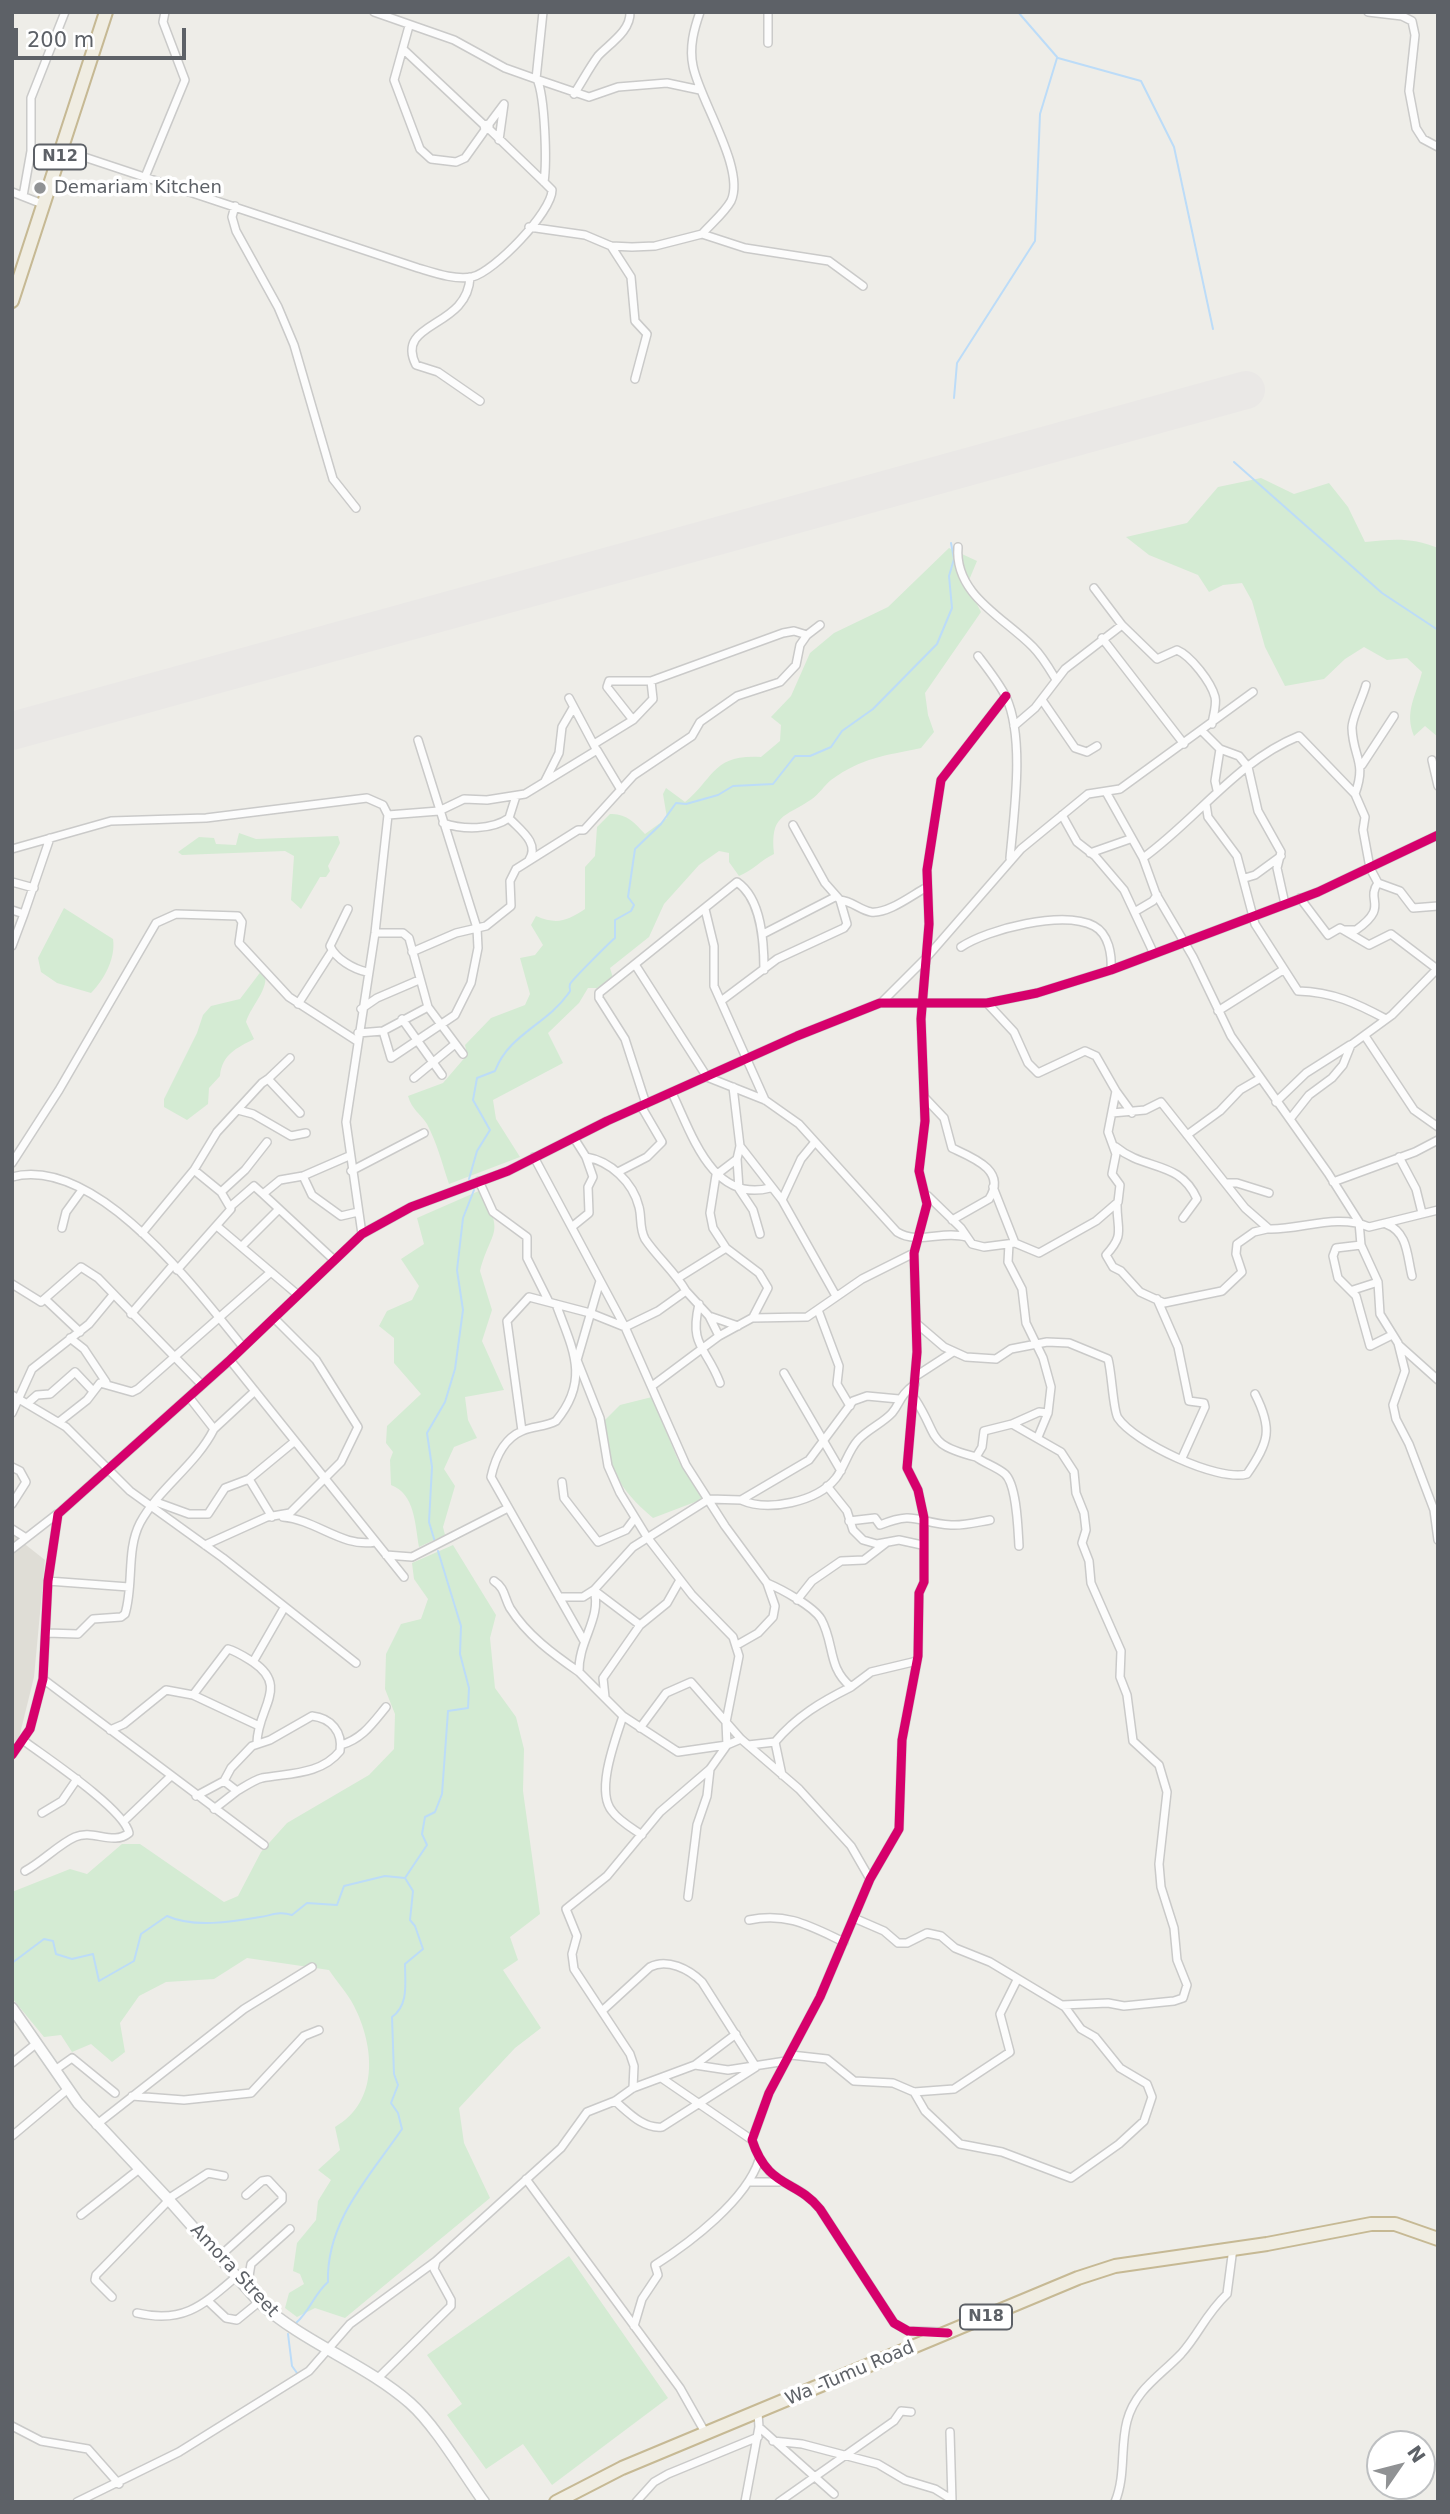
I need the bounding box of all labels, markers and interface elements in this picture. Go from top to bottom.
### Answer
scale bar [18,14,189,58]
text: 200 m [27,28,94,52]
road number: N12 [34,144,86,169]
place label: Demariam Kitchen [54,177,222,199]
marker: Demariam Kitchen [32,180,48,196]
street label: Amora Street [185,2220,283,2322]
road number: N18 [960,2304,1012,2330]
street label: Wa -Tumu Road [782,2337,918,2411]
north arrow [1366,2430,1436,2500]
text: N [1403,2441,1430,2467]

